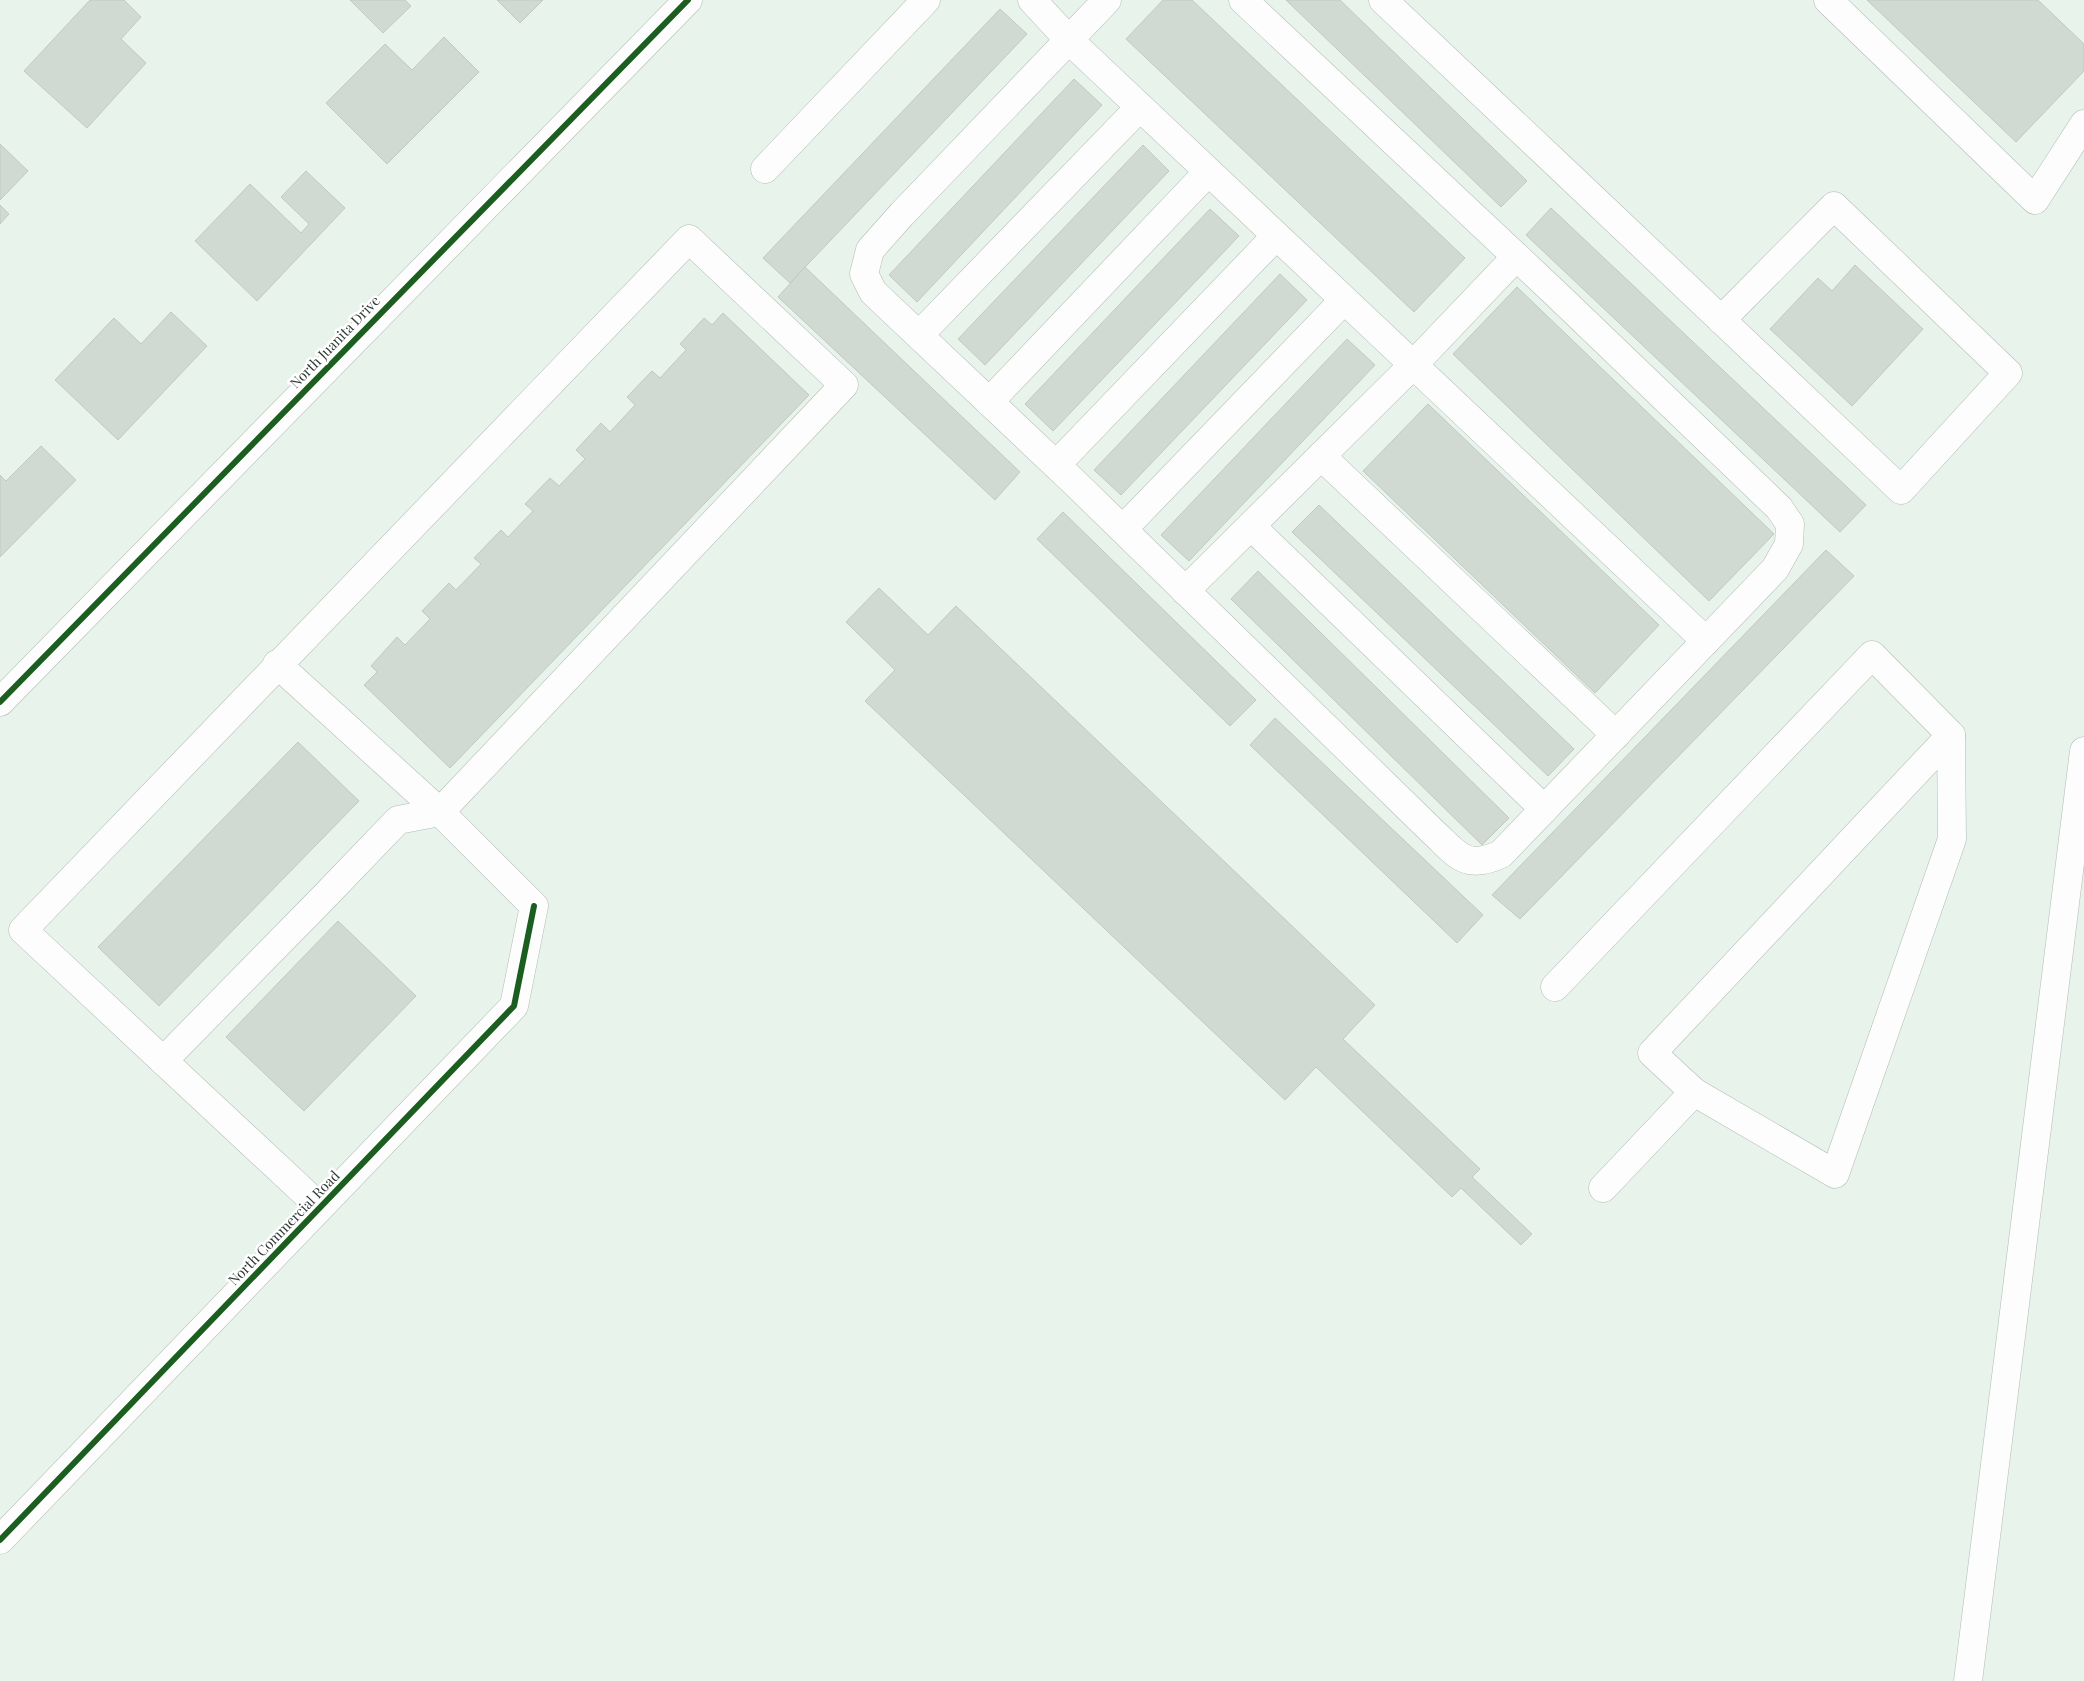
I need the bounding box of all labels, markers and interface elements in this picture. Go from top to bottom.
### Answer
street label: North Juanita Drive [286,291,384,392]
street label: North Commercial Road [224,1166,343,1289]

